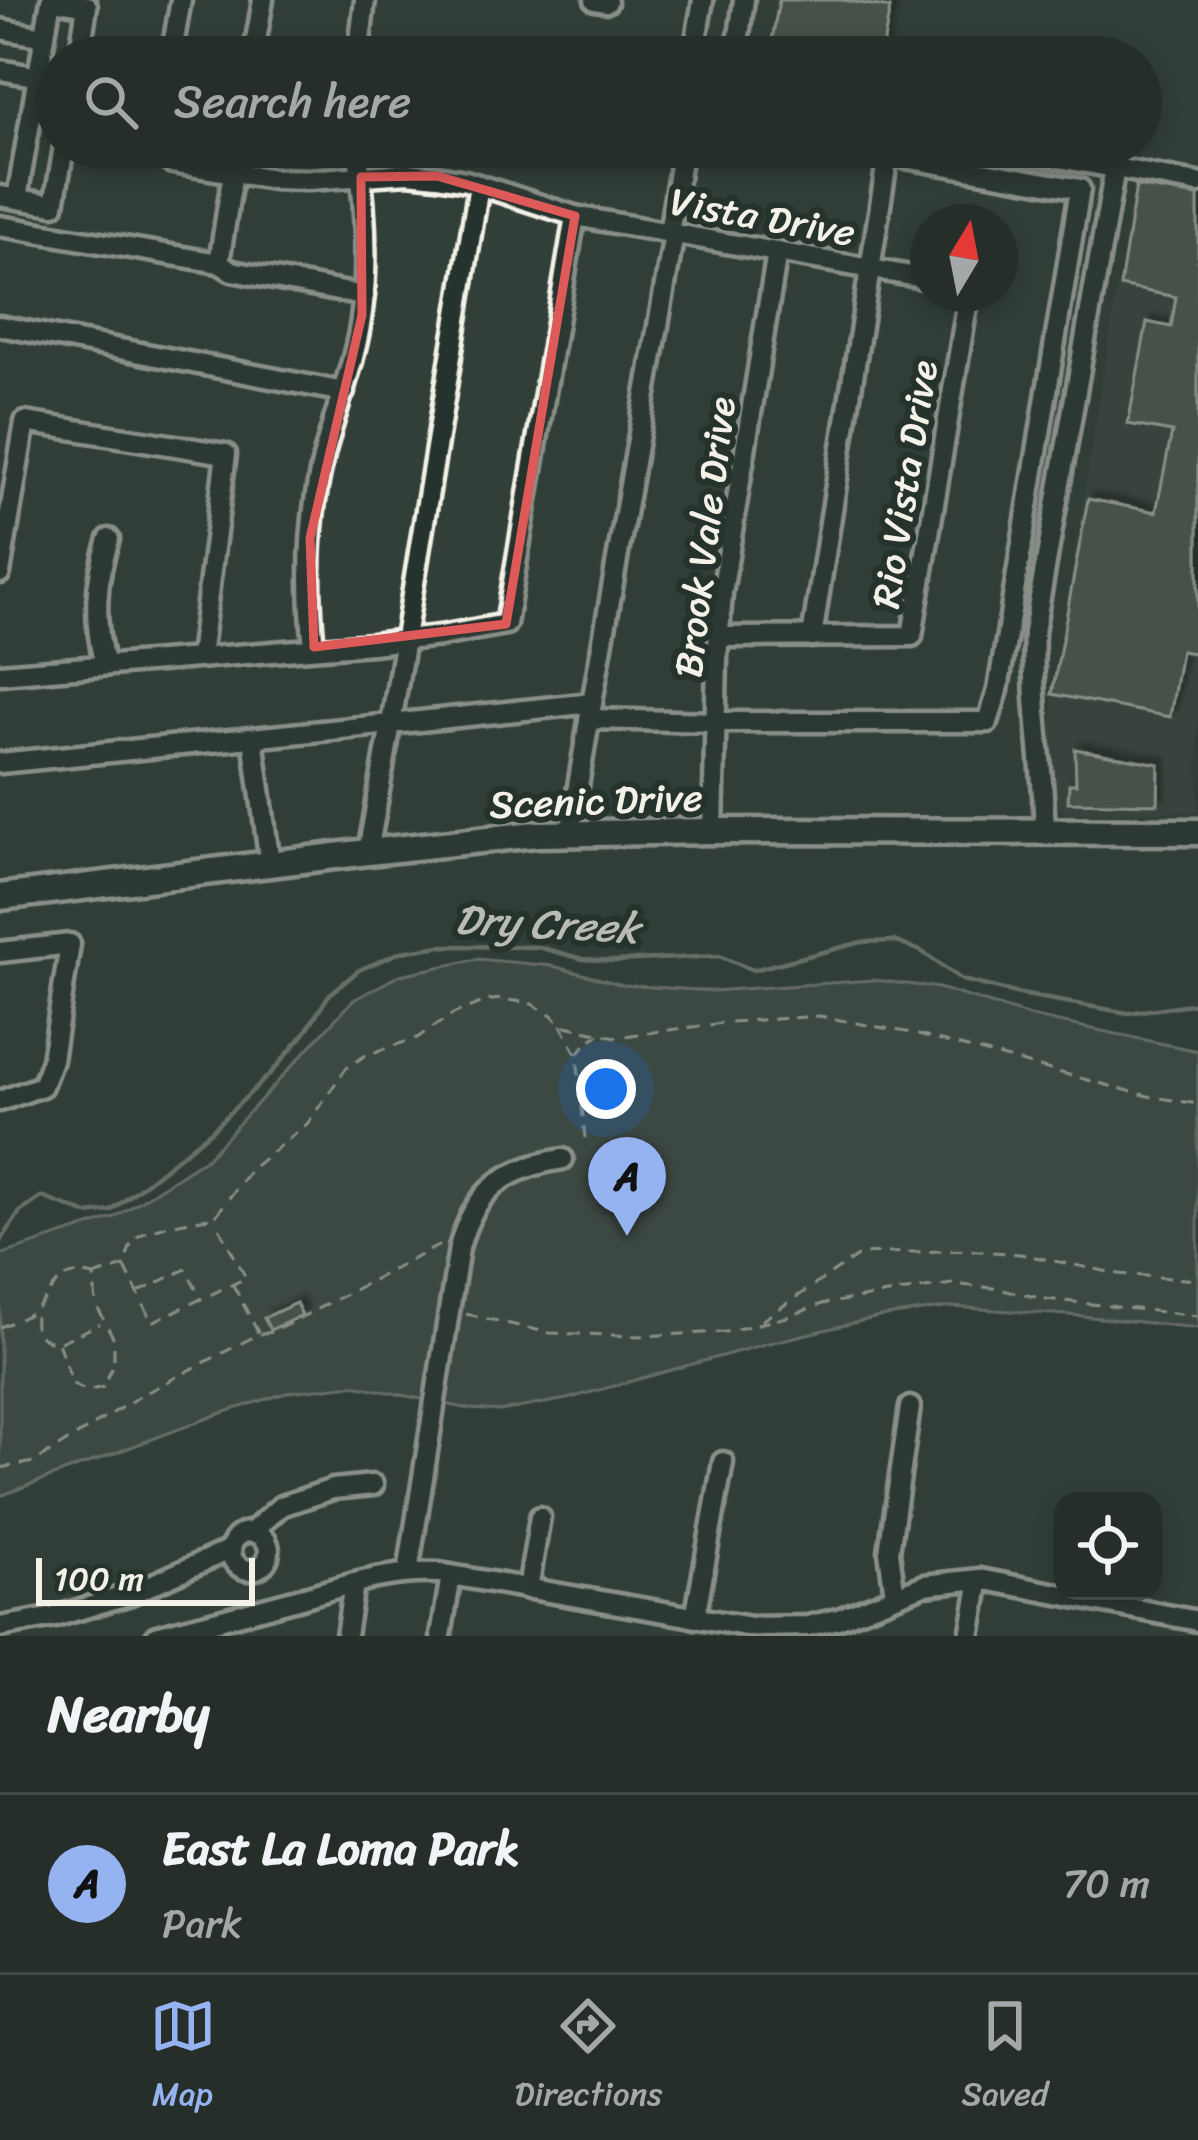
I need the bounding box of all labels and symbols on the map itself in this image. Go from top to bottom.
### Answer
street label: Vista Drive [665,166,861,267]
north arrow [910,204,1018,312]
street label: Rio Vista Drive [851,355,958,613]
street label: Brook Vale Drive [653,393,756,681]
street label: Scenic Drive [488,762,704,839]
water label: Dry Creek [453,882,645,966]
your location [576,1059,636,1119]
pin: A [588,1137,666,1236]
scale bar [36,1552,255,1605]

